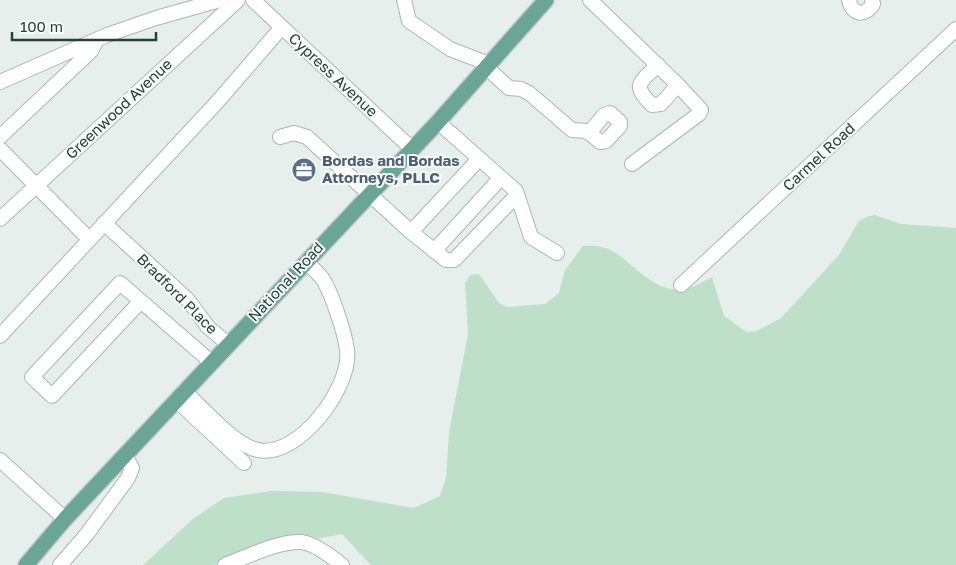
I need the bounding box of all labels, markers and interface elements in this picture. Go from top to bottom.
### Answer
scale bar [12,10,156,42]
text: 100 m [20,17,63,35]
street label: Cypress Avenue [286,29,382,120]
street label: Greenwood Avenue [61,54,175,162]
street label: Carmel Road [779,118,858,194]
place label: Bordas and Bordas Attorneys, PLLC [322,151,460,186]
office icon: Bordas and Bordas Attorneys, PLLC [291,157,317,183]
street label: National Road [244,238,327,325]
street label: Bradford Place [134,249,222,337]

